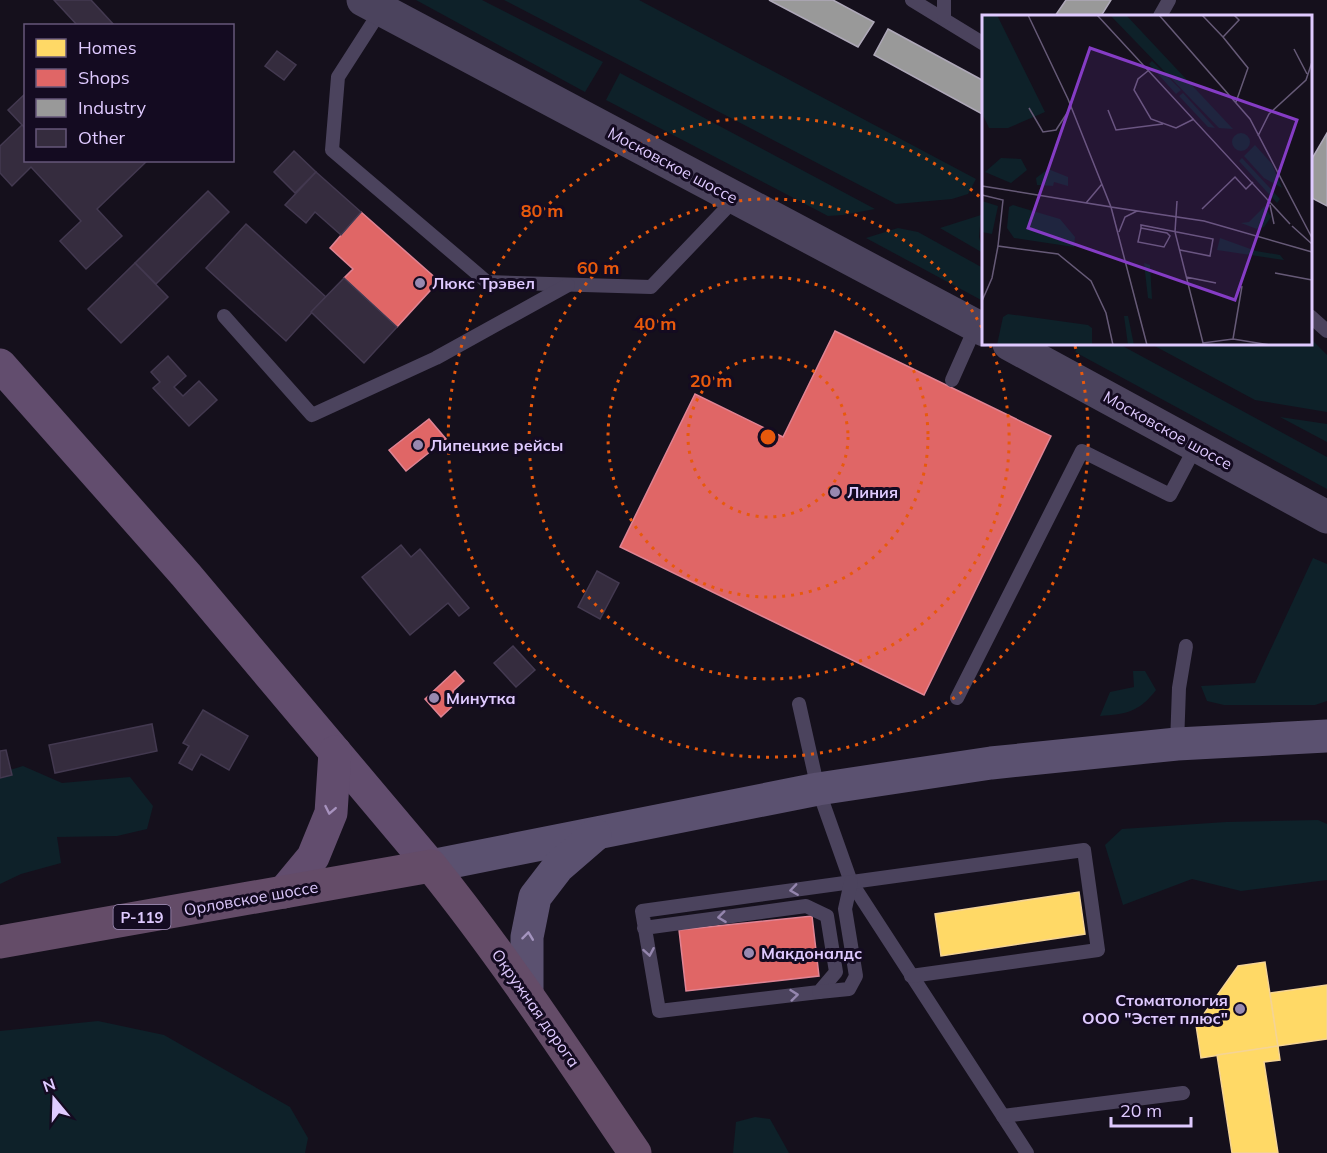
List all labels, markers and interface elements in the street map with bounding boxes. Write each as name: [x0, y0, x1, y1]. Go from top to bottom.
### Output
inset map: [982, 15, 1312, 345]
legend: [24, 24, 234, 162]
text: Homes: [78, 36, 137, 59]
text: Shops: [78, 66, 130, 89]
text: Industry: [78, 96, 147, 119]
street label: Московское шоссе: [605, 122, 742, 208]
text: Other: [78, 126, 126, 149]
text: 80 m: [521, 199, 563, 222]
text: 60 m: [577, 256, 619, 279]
place label: Люкс Трэвел: [432, 273, 535, 293]
marker: Люкс Трэвел: [413, 276, 427, 290]
text: 40 m: [634, 312, 676, 335]
text: 20 m: [690, 369, 732, 392]
street label: Московское шоссе: [1100, 386, 1236, 474]
centre of rings: [758, 427, 778, 447]
place label: Липецкие рейсы: [430, 435, 563, 455]
marker: Липецкие рейсы: [411, 438, 425, 452]
place label: Линия: [847, 482, 898, 502]
marker: Линия: [828, 485, 842, 499]
place label: Минутка: [446, 688, 516, 708]
marker: Минутка: [427, 691, 441, 705]
one-way arrow: [324, 805, 337, 815]
street label: Орловское шоссе: [182, 876, 320, 920]
one-way arrow: [789, 884, 798, 896]
road number: Р-119: [114, 905, 170, 929]
one-way arrow: [718, 910, 727, 923]
one-way arrow: [521, 931, 534, 940]
place label: Макдоналдс: [761, 943, 862, 963]
street label: Окружная дорога: [488, 945, 584, 1071]
marker: Макдоналдс: [742, 946, 756, 960]
one-way arrow: [642, 947, 655, 957]
one-way arrow: [789, 990, 799, 1002]
place label: Стоматология ООО "Эстет плюс": [1082, 990, 1228, 1028]
marker: Стоматология ООО "Эстет плюс": [1233, 1002, 1247, 1016]
north arrow: [24, 1069, 84, 1129]
text: N: [40, 1073, 58, 1096]
scale bar: [1111, 1090, 1190, 1128]
text: 20 m: [1120, 1099, 1162, 1122]

